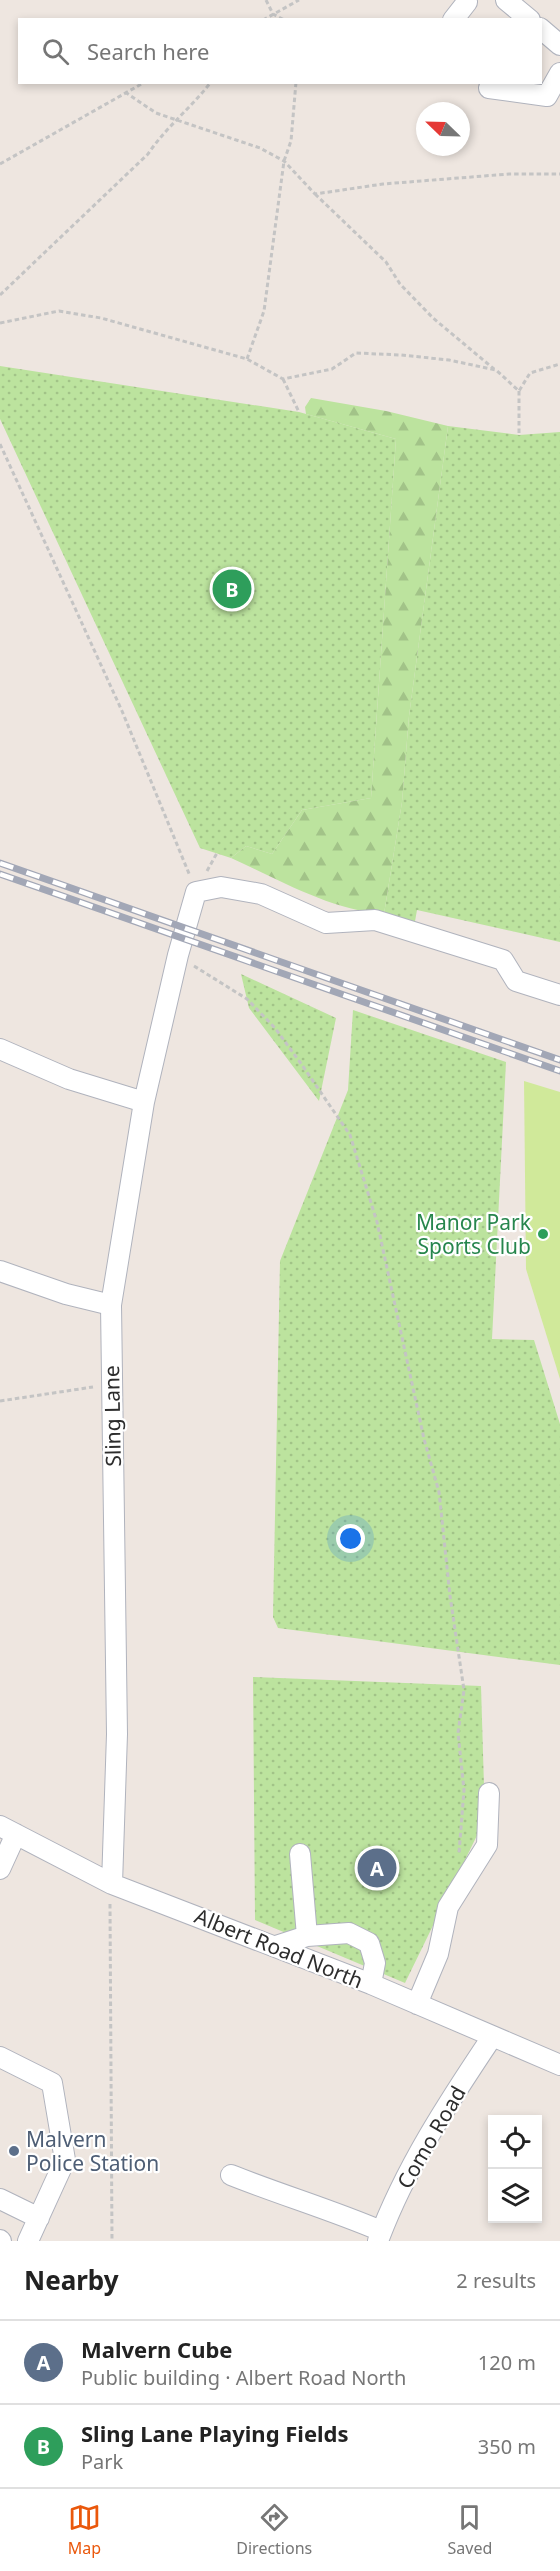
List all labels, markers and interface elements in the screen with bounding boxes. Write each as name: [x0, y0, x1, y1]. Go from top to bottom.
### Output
search box: [18, 18, 542, 84]
icon: search: [39, 35, 72, 68]
text: Search here: [87, 36, 209, 66]
north arrow: [416, 102, 470, 156]
pin: B: [212, 566, 252, 612]
place label: Manor Park Sports Club: [416, 1208, 532, 1260]
marker: Manor Park Sports Club: [536, 1227, 550, 1241]
street label: Sling Lane: [97, 1365, 127, 1467]
your location: [336, 1524, 365, 1553]
pin: A: [358, 1846, 397, 1890]
street label: Albert Road North: [191, 1901, 367, 1995]
street label: Como Road: [390, 2081, 472, 2193]
map controls: [488, 2115, 542, 2223]
button: locate: [488, 2115, 542, 2169]
place label: Malvern Police Station: [26, 2125, 159, 2177]
marker: Malvern Police Station: [7, 2144, 21, 2158]
button: layers: [488, 2169, 542, 2223]
text: Nearby: [24, 2262, 119, 2298]
text: 2 results: [456, 2267, 536, 2294]
text: Malvern Cube: [81, 2334, 233, 2364]
text: A: [37, 2349, 50, 2376]
text: 120 m: [478, 2349, 536, 2376]
text: Public building · Albert Road North: [81, 2364, 406, 2391]
text: Sling Lane Playing Fields: [81, 2418, 349, 2448]
text: B: [37, 2433, 50, 2460]
text: 350 m: [478, 2433, 536, 2460]
text: Park: [81, 2448, 123, 2475]
tab: Map: [68, 2501, 101, 2559]
tab: Directions: [236, 2501, 312, 2559]
tab: Saved: [448, 2501, 492, 2559]

